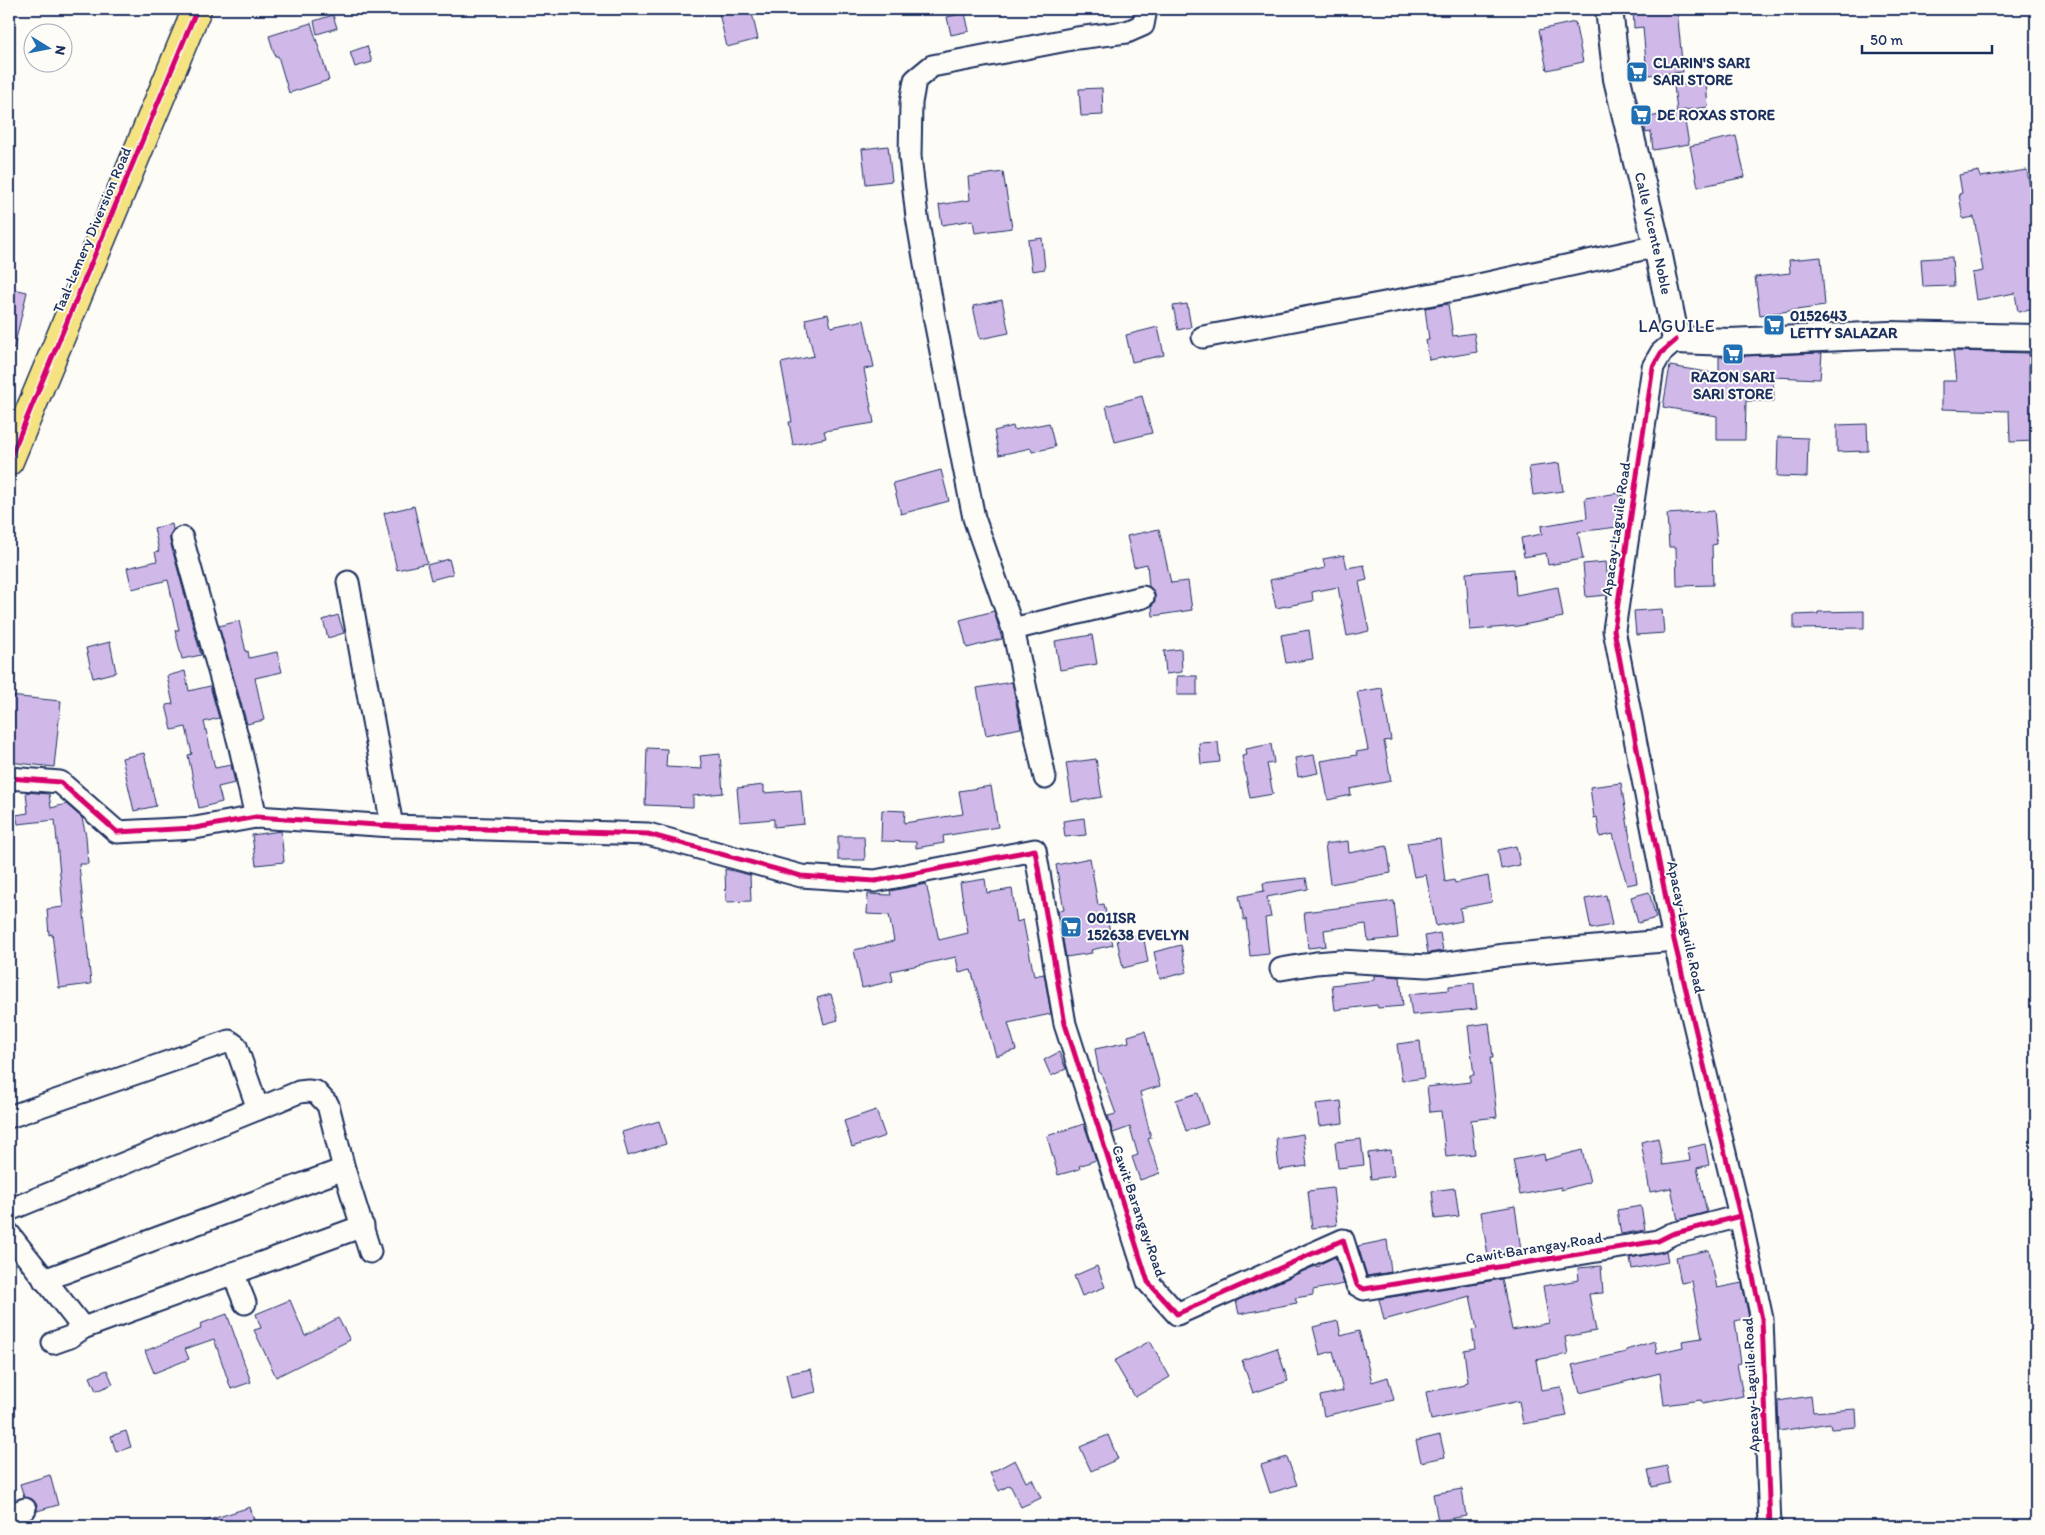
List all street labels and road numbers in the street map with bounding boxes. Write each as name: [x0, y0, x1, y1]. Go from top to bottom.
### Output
street label: Taal-Lemery Diversion Road: [49, 144, 135, 316]
street label: Calle Vicente Noble: [1631, 170, 1676, 296]
street label: Apacay-Laguile Road: [1598, 461, 1634, 597]
street label: Apacay-Laguile Road: [1663, 859, 1709, 995]
street label: Cawit Barangay Road: [1108, 1143, 1170, 1280]
street label: Cawit Barangay Road: [1464, 1228, 1604, 1268]
street label: Apacay-Laguile Road: [1738, 1317, 1764, 1453]

